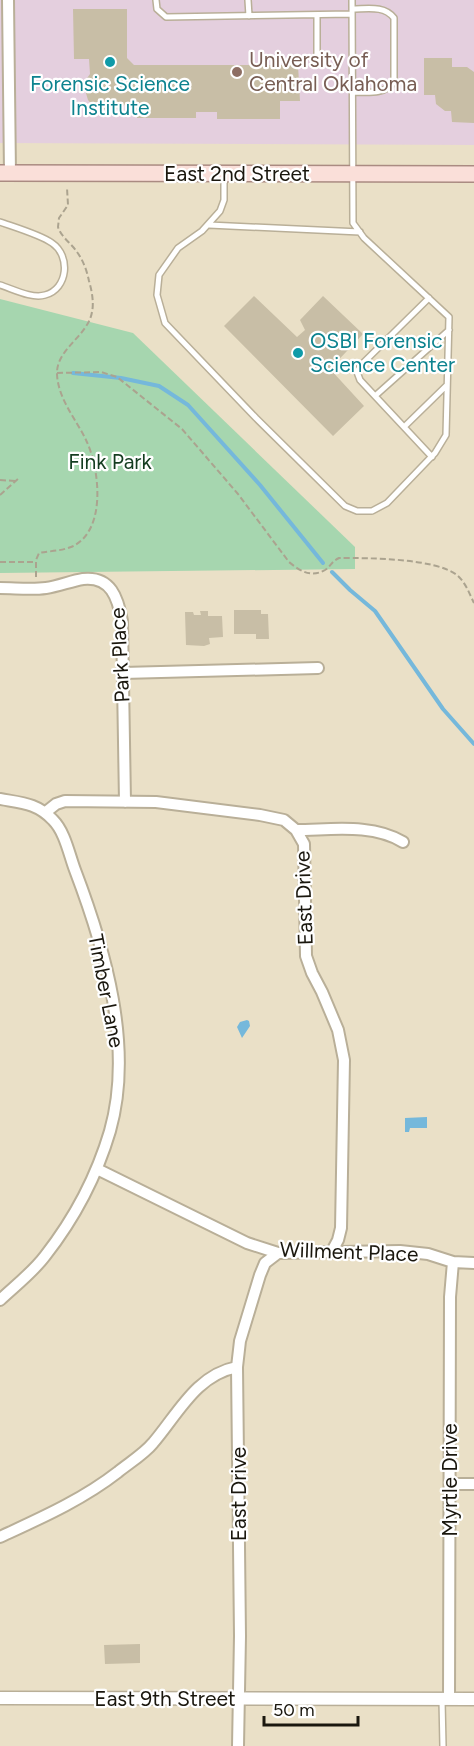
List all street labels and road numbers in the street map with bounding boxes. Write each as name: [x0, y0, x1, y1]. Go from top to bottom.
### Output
street label: East 2nd Street: [164, 161, 310, 186]
street label: Park Place: [105, 607, 134, 703]
street label: East Drive: [289, 850, 318, 946]
street label: Timber Lane: [83, 932, 130, 1050]
street label: Willment Place: [279, 1237, 419, 1266]
street label: Myrtle Drive: [437, 1423, 462, 1537]
street label: East Drive: [226, 1447, 251, 1541]
street label: East 9th Street: [94, 1686, 236, 1711]

